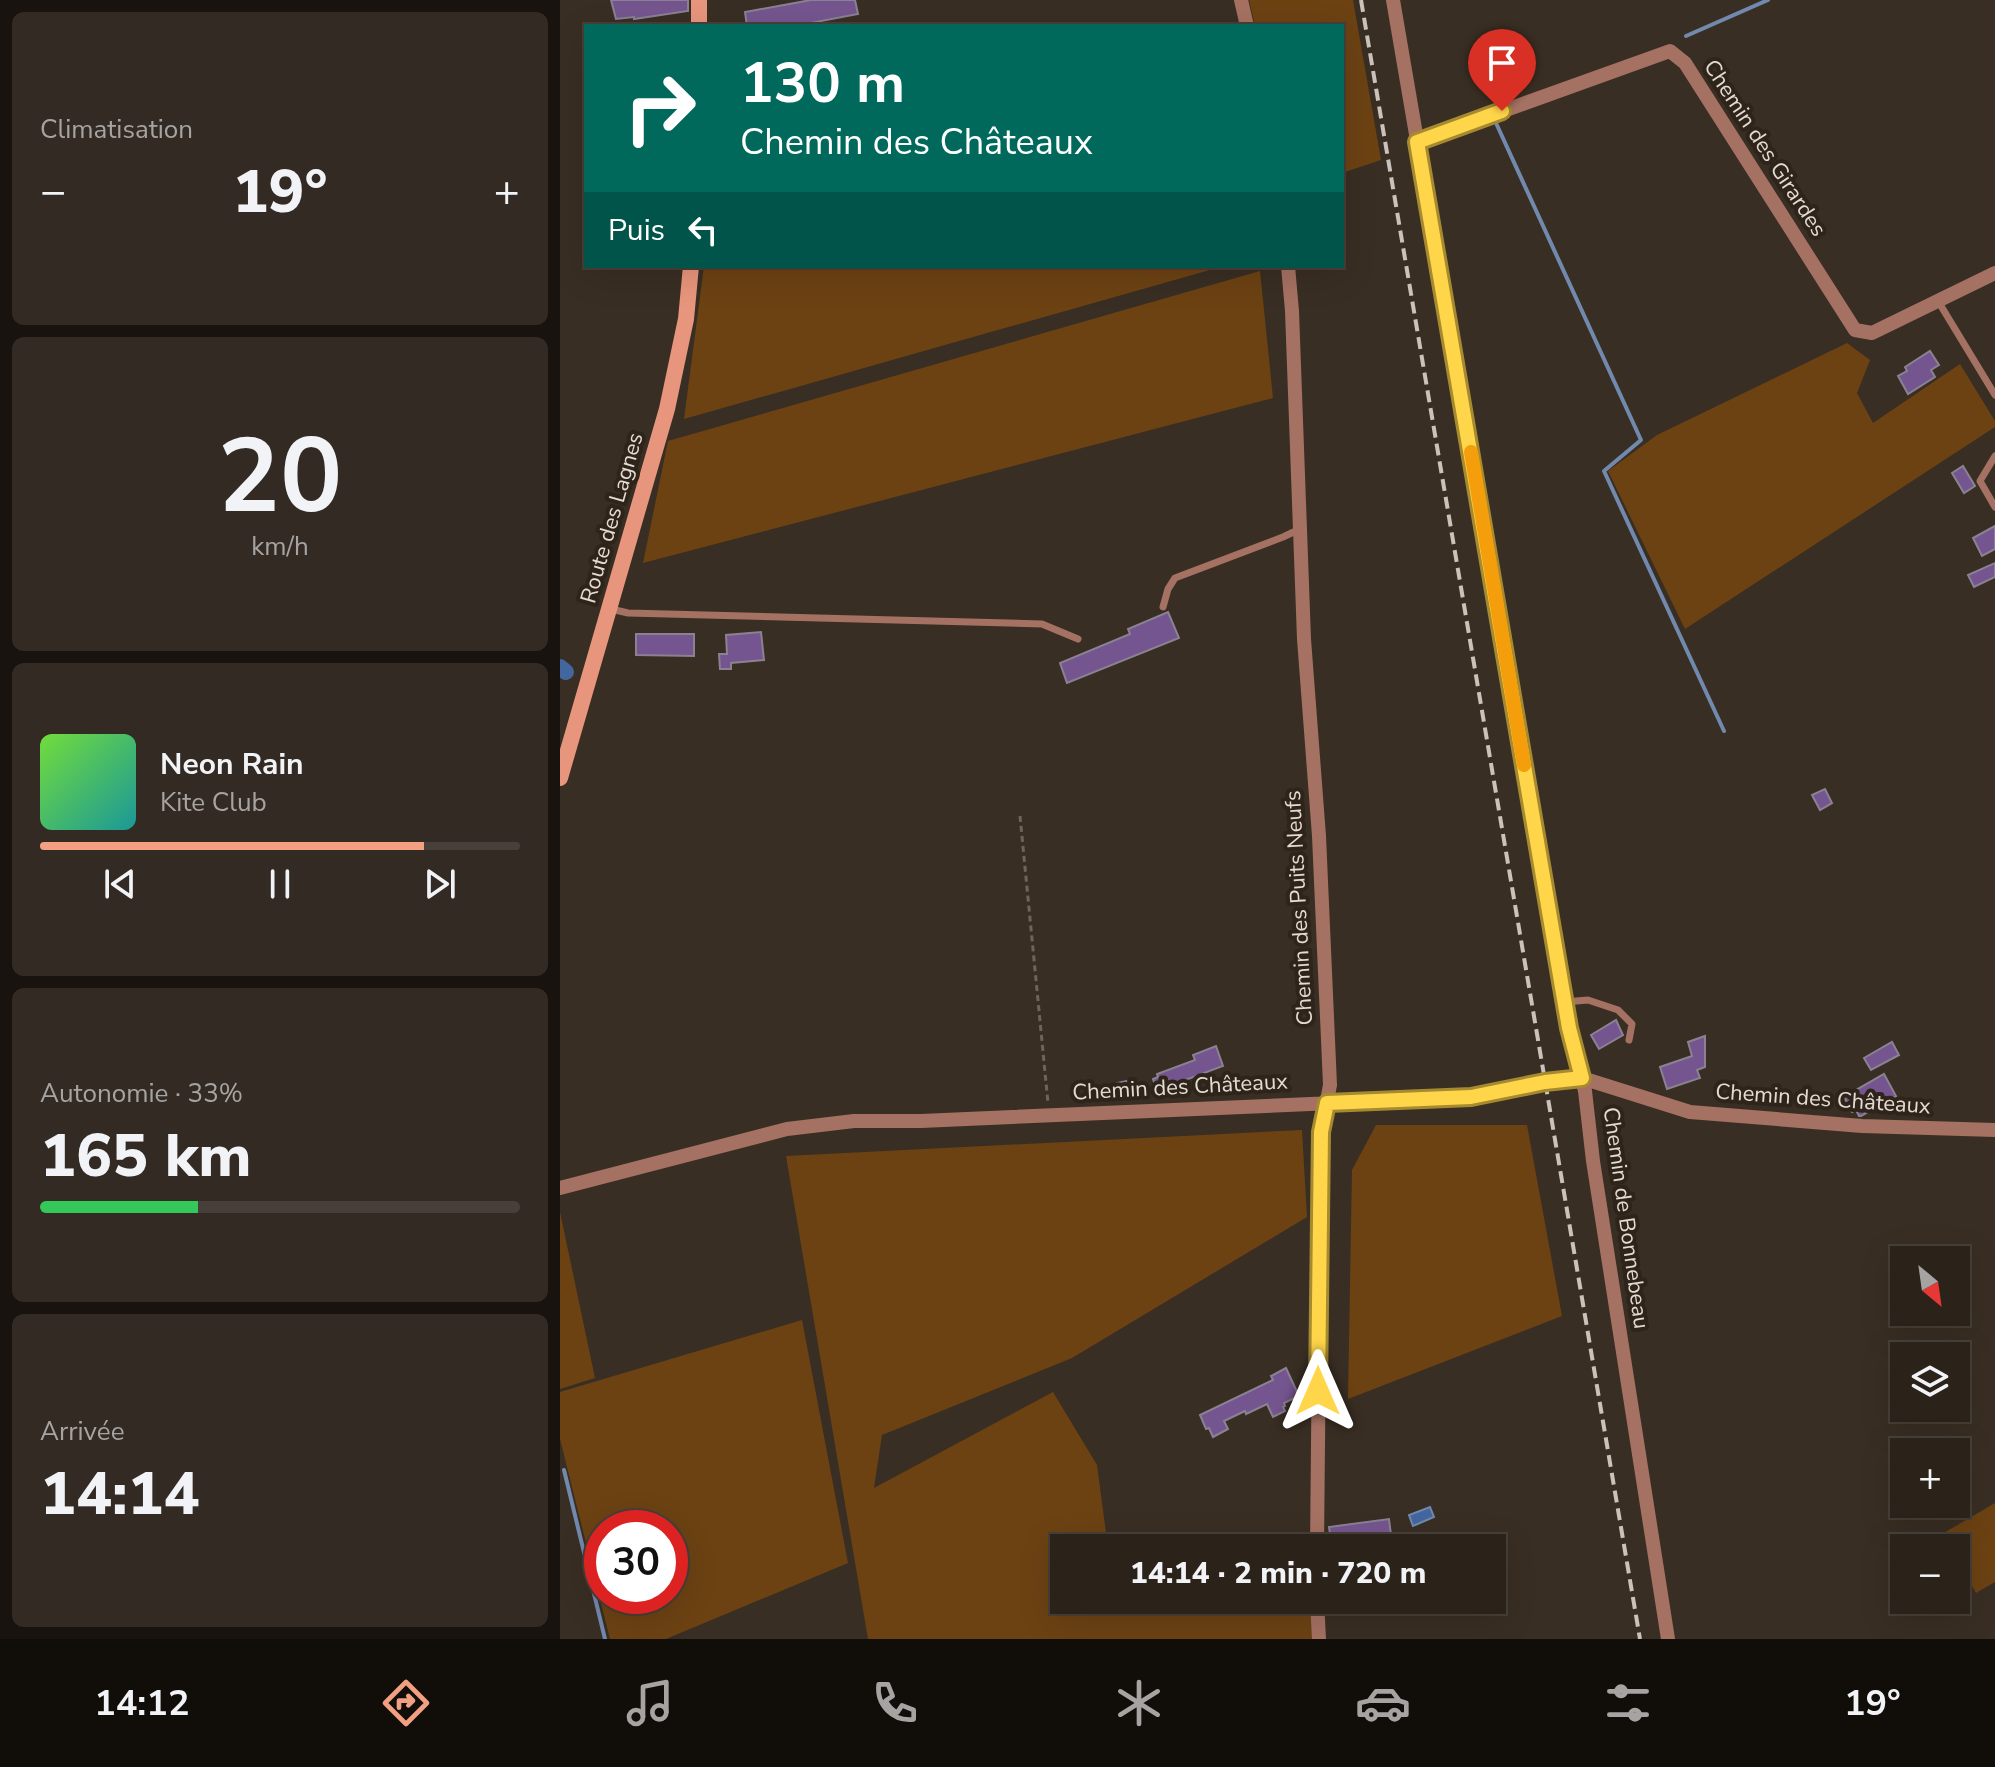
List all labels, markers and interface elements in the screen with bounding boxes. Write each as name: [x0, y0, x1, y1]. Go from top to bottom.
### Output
pin: [1468, 29, 1536, 111]
icon: arrive: [1480, 41, 1524, 85]
text: 130 m: [740, 45, 905, 122]
street label: Chemin des Girardes: [1697, 54, 1833, 242]
icon: right: [608, 56, 712, 160]
text: Climatisation: [40, 112, 193, 147]
text: Chemin des Châteaux: [740, 118, 1093, 167]
text: 19°: [232, 151, 328, 233]
text: −: [40, 162, 66, 222]
text: +: [494, 162, 520, 222]
icon: left: [681, 208, 725, 252]
text: Puis: [608, 210, 665, 251]
text: 20: [218, 406, 342, 548]
street label: Route des Lagnes: [573, 429, 651, 607]
text: km/h: [251, 529, 309, 564]
text: Neon Rain: [160, 744, 304, 785]
text: Kite Club: [160, 785, 267, 820]
street label: Chemin des Puits Neufs: [1278, 790, 1320, 1026]
icon: previous: [98, 862, 142, 906]
icon: pause: [258, 862, 302, 906]
icon: next: [418, 862, 462, 906]
street label: Chemin des Châteaux: [1072, 1066, 1289, 1108]
text: Autonomie · 33%: [40, 1076, 243, 1111]
street label: Chemin des Châteaux: [1714, 1077, 1932, 1122]
street label: Chemin de Bonnebeau: [1596, 1105, 1656, 1331]
text: 165 km: [40, 1115, 252, 1197]
north arrow: [1890, 1246, 1970, 1326]
map controls: [1890, 1246, 1970, 1614]
button: layers: [1890, 1342, 1970, 1422]
position arrow: [1276, 1349, 1360, 1433]
text: Arrivée: [40, 1414, 124, 1449]
button: +: [1890, 1438, 1970, 1518]
text: 14:14: [40, 1453, 200, 1535]
speed limit sign: 30: [584, 1510, 688, 1614]
button: −: [1890, 1534, 1970, 1614]
text: 14:14 · 2 min · 720 m: [1130, 1553, 1426, 1594]
icon: directions: [378, 1675, 434, 1731]
icon: music: [622, 1675, 678, 1731]
icon: phone: [867, 1675, 923, 1731]
icon: climate: [1111, 1675, 1167, 1731]
icon: car: [1355, 1675, 1411, 1731]
icon: filters: [1600, 1675, 1656, 1731]
text: 14:12: [94, 1679, 190, 1728]
text: 19°: [1844, 1679, 1901, 1728]

